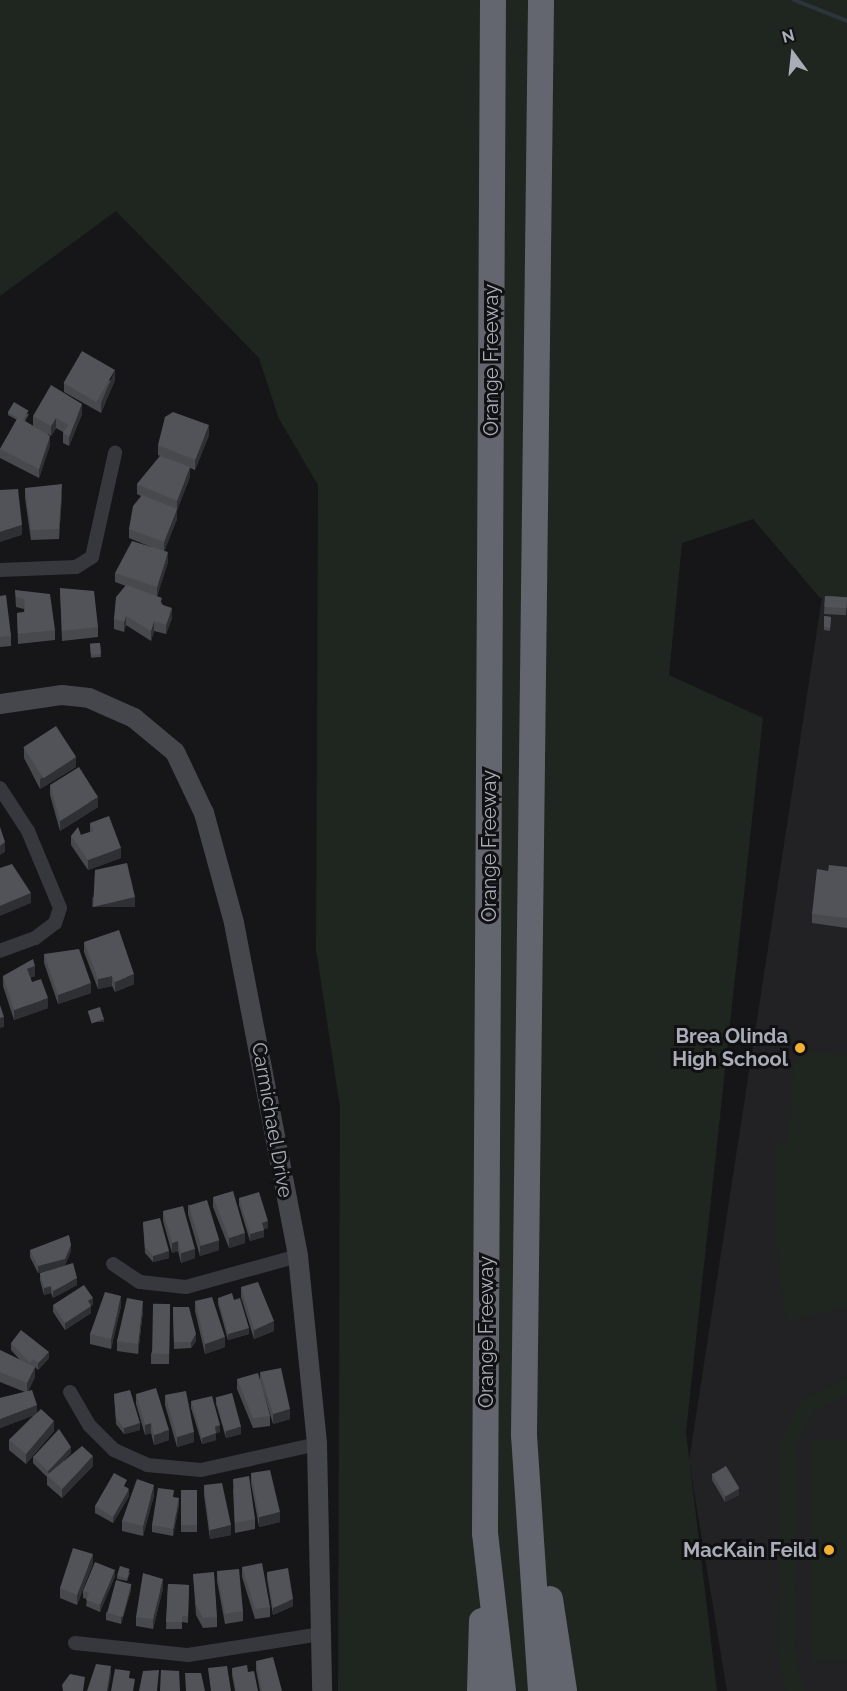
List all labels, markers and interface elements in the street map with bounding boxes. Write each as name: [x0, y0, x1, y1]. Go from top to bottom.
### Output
north arrow: [763, 24, 823, 84]
text: N: [780, 25, 797, 47]
street label: Orange Freeway: [479, 284, 503, 436]
street label: Orange Freeway: [477, 770, 501, 922]
place label: Brea Olinda High School: [672, 1024, 788, 1071]
street label: Carmichael Drive: [246, 1040, 298, 1200]
marker: Brea Olinda High School: [793, 1041, 807, 1055]
street label: Orange Freeway: [474, 1256, 498, 1408]
place label: MacKain Feild: [683, 1538, 817, 1562]
marker: MacKain Feild: [822, 1543, 836, 1557]

